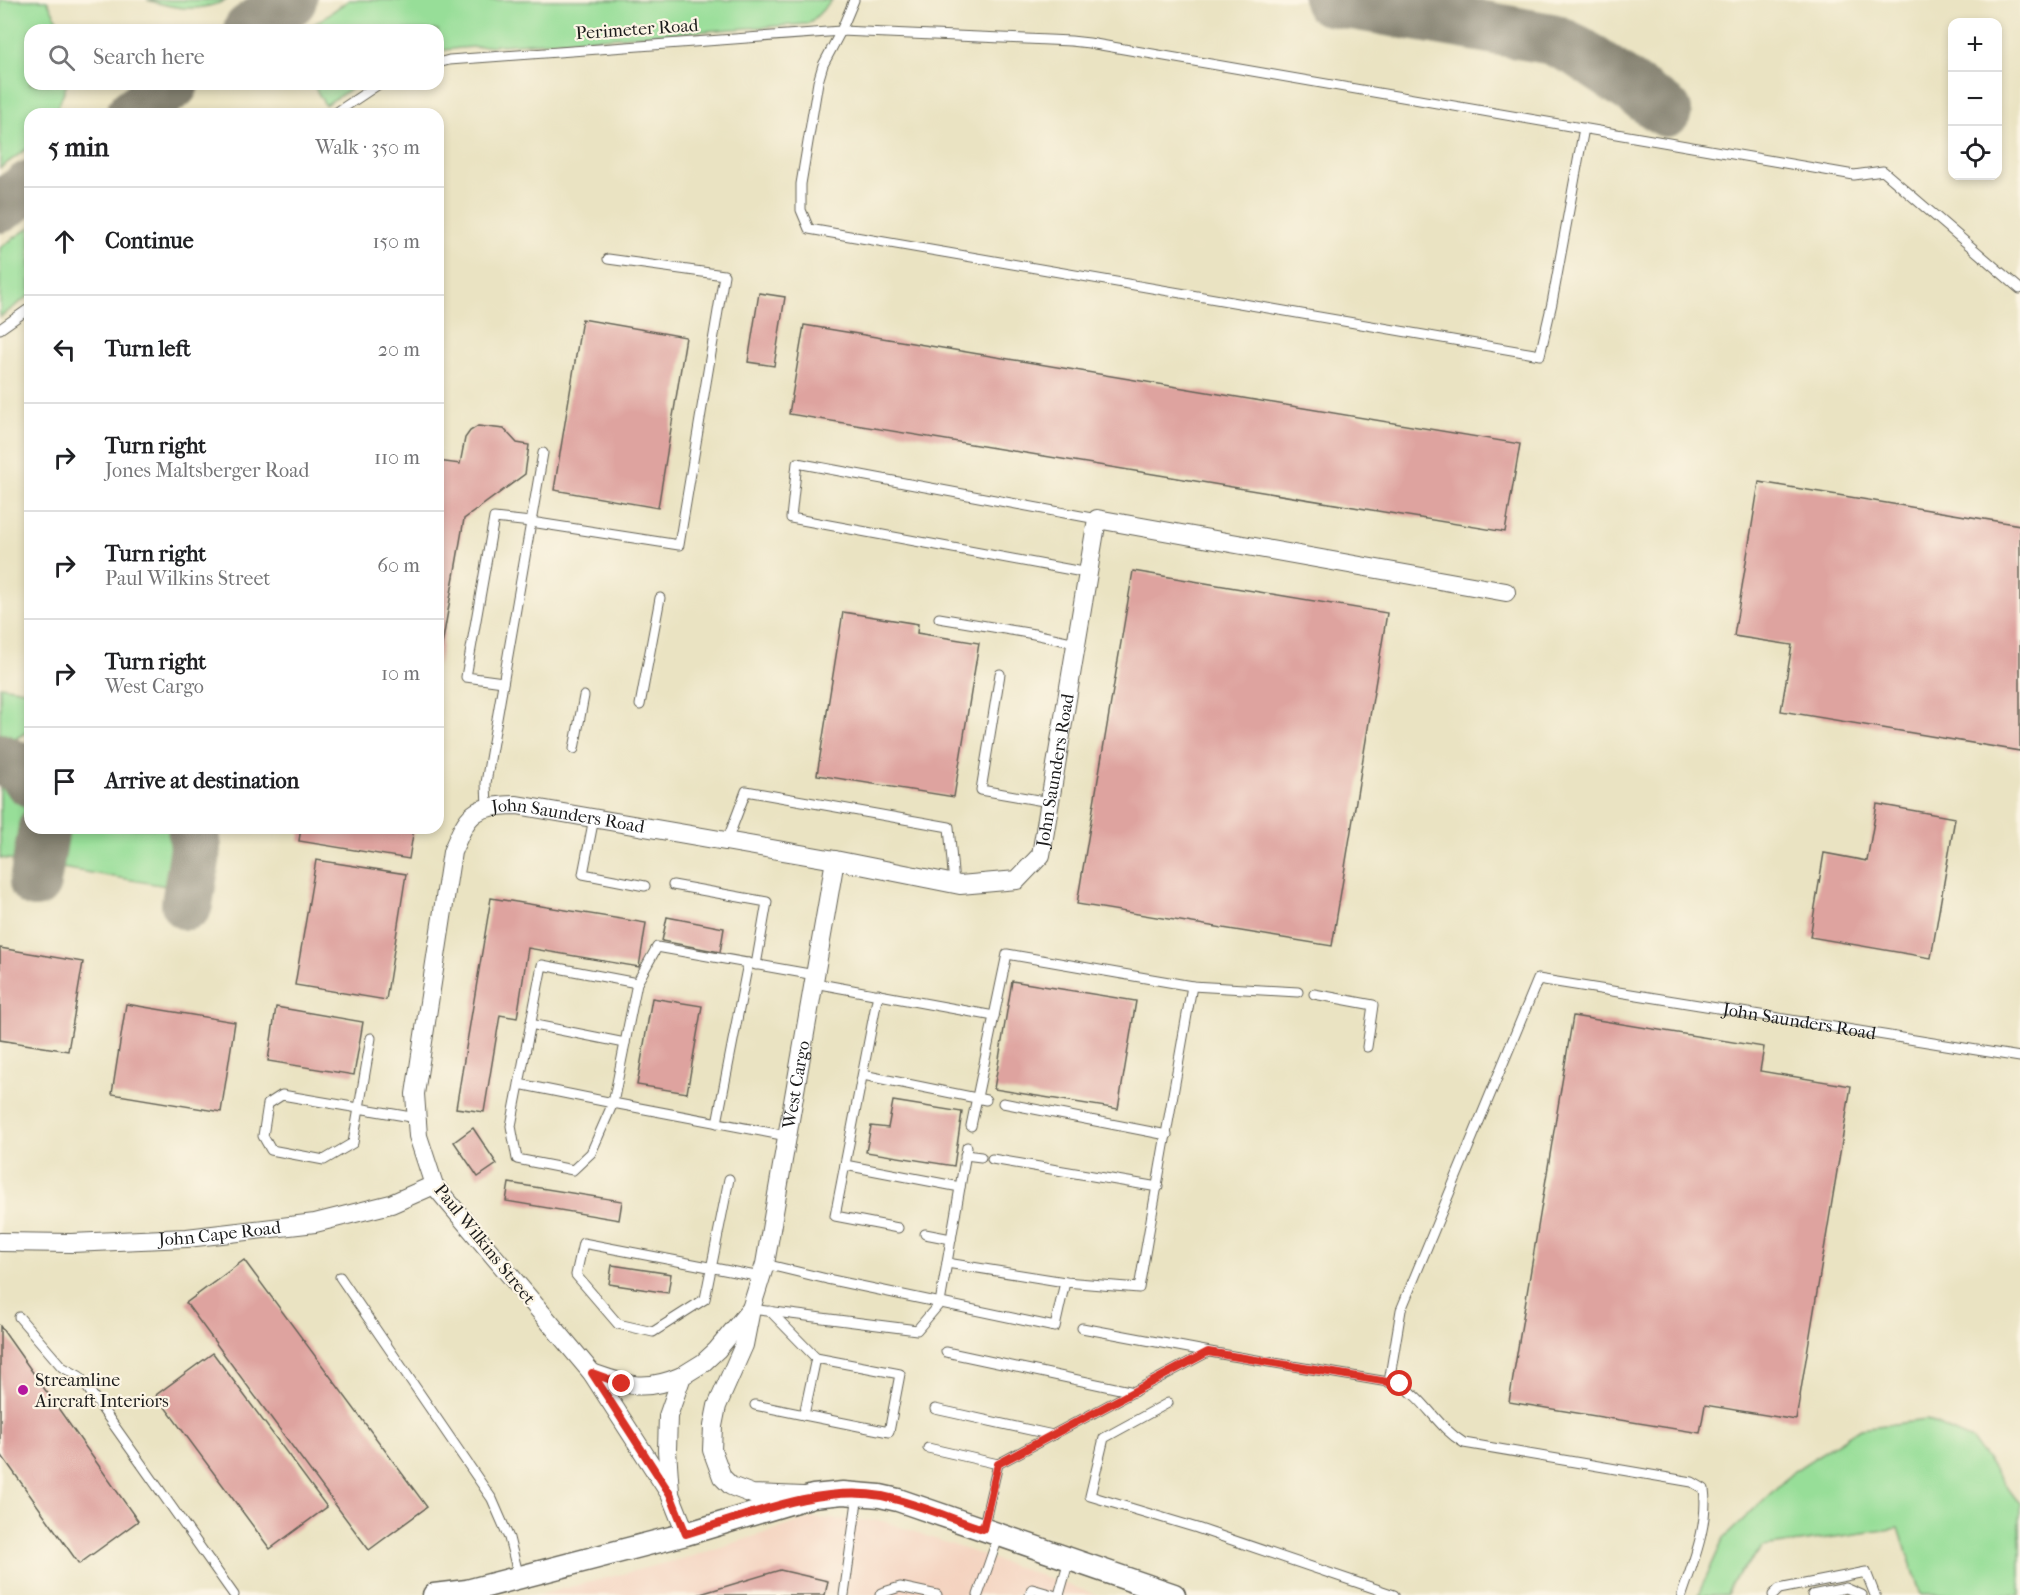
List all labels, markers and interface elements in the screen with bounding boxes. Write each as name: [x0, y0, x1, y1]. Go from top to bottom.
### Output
street label: Perimeter Road: [575, 15, 699, 44]
map controls: [1948, 18, 2002, 180]
button: +: [1948, 18, 2002, 72]
search box: [24, 24, 444, 90]
icon: search: [45, 41, 78, 74]
text: Search here: [93, 44, 205, 70]
button: −: [1948, 72, 2002, 126]
button: locate: [1948, 126, 2002, 180]
text: 5 min: [48, 132, 109, 163]
text: Walk · 350 m: [315, 136, 420, 159]
icon: ahead: [48, 225, 81, 258]
text: Continue: [105, 228, 194, 254]
text: 150 m: [372, 230, 420, 253]
icon: left: [48, 333, 81, 366]
text: Turn left: [105, 336, 191, 362]
text: 20 m: [378, 338, 420, 361]
text: Turn right: [105, 433, 206, 459]
icon: right: [48, 441, 81, 474]
text: 110 m: [374, 446, 420, 469]
text: Jones Maltsberger Road: [105, 459, 309, 482]
text: Turn right: [105, 541, 206, 567]
icon: right: [48, 549, 81, 582]
text: 60 m: [377, 554, 420, 577]
text: Paul Wilkins Street: [105, 567, 270, 590]
text: Turn right: [105, 649, 206, 675]
icon: right: [48, 657, 81, 690]
text: 10 m: [381, 662, 420, 685]
text: West Cargo: [105, 675, 204, 698]
street label: John Saunders Road: [1032, 692, 1079, 851]
icon: arrive: [48, 765, 81, 798]
text: Arrive at destination: [105, 768, 299, 794]
street label: John Saunders Road: [488, 795, 646, 838]
street label: John Saunders Road: [1719, 999, 1878, 1045]
street label: West Cargo: [778, 1039, 815, 1131]
street label: Paul Wilkins Street: [430, 1180, 540, 1309]
street label: John Cape Road: [156, 1217, 282, 1250]
place label: Streamline Aircraft Interiors: [34, 1370, 169, 1412]
route end: [608, 1370, 634, 1396]
route start: [1386, 1370, 1412, 1396]
marker: Streamline Aircraft Interiors: [16, 1383, 30, 1397]

